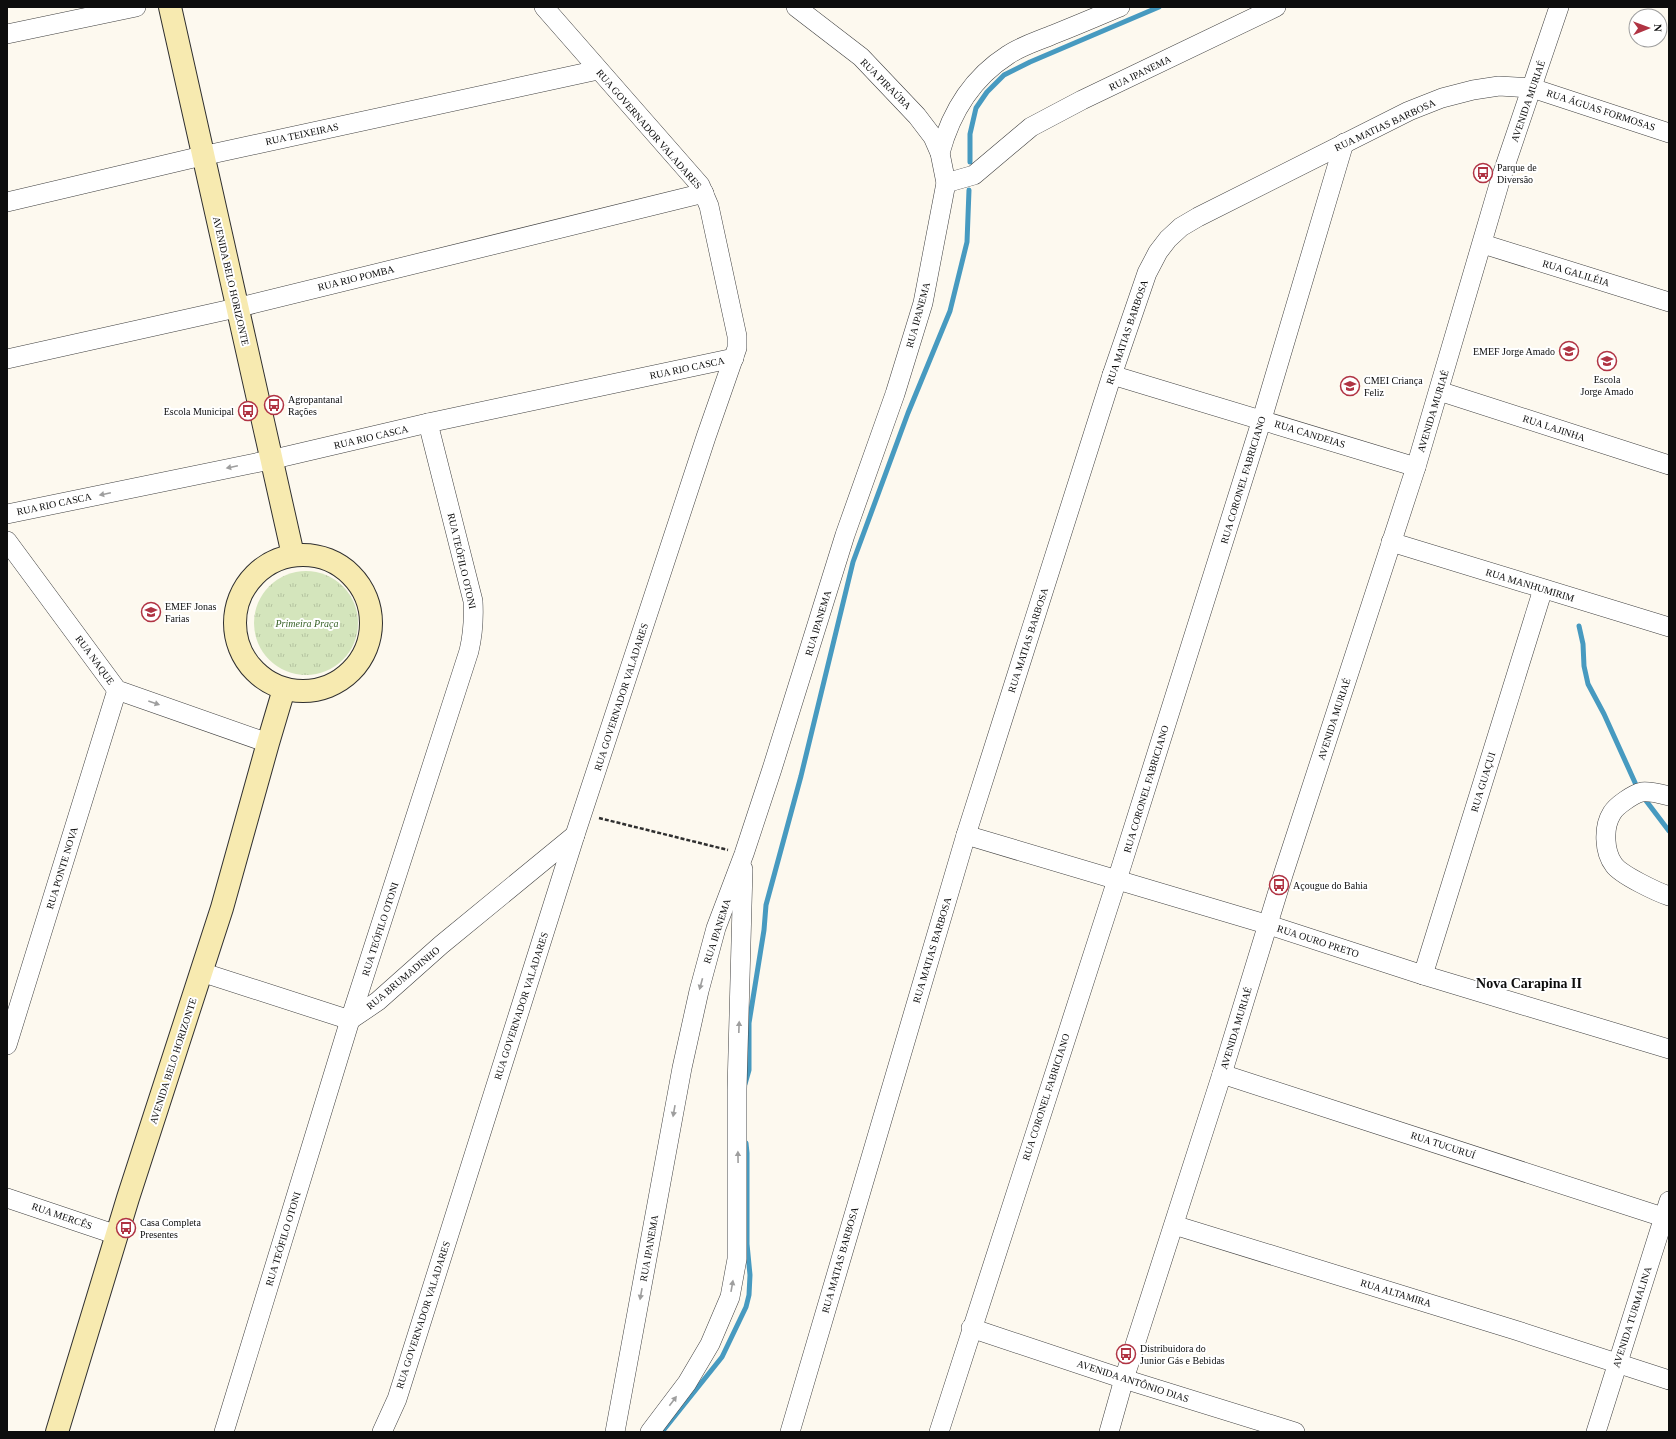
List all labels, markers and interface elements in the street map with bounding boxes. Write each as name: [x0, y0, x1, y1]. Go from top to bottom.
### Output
north arrow: [1628, 8, 1668, 48]
text: N: [1652, 24, 1664, 32]
street label: RUA IPANEMA: [1107, 53, 1174, 93]
street label: RUA PIRAÚBA: [858, 56, 914, 112]
street label: AVENIDA MURIAÉ: [1509, 59, 1547, 143]
street label: RUA GOVERNADOR VALADARES: [594, 67, 704, 191]
street label: RUA ÁGUAS FORMOSAS: [1545, 87, 1657, 133]
street label: RUA MATIAS BARBOSA: [1333, 96, 1438, 153]
street label: RUA TEIXEIRAS: [264, 121, 340, 147]
bus stop icon: Parque de Diversão: [1472, 162, 1494, 184]
place label: Parque de Diversão: [1497, 162, 1537, 185]
street label: AVENIDA BELO HORIZONTE: [211, 215, 251, 347]
street label: RUA GALILÉIA: [1541, 258, 1612, 289]
street label: RUA RIO POMBA: [317, 263, 396, 293]
street label: RUA MATIAS BARBOSA: [1104, 277, 1150, 386]
street label: RUA IPANEMA: [904, 280, 932, 349]
school or university icon: EMEF Jorge Amado: [1558, 340, 1580, 362]
place label: EMEF Jorge Amado: [1473, 346, 1555, 357]
school or university icon: Escola Jorge Amado: [1596, 350, 1618, 372]
street label: RUA RIO CASCA: [649, 355, 726, 381]
street label: AVENIDA MURIAÉ: [1415, 368, 1451, 454]
place label: Escola Jorge Amado: [1581, 374, 1633, 397]
school or university icon: CMEI Criança Feliz: [1339, 375, 1361, 397]
place label: CMEI Criança Feliz: [1364, 375, 1423, 398]
bus stop icon: Agropantanal Rações: [263, 394, 285, 416]
place label: Agropantanal Rações: [288, 394, 343, 417]
bus stop icon: Escola Municipal: [237, 400, 259, 422]
place label: Escola Municipal: [164, 406, 234, 417]
street label: RUA LAJINHA: [1521, 413, 1587, 444]
street label: RUA CORONEL FABRICIANO: [1218, 415, 1268, 545]
street label: RUA CANDEIAS: [1273, 418, 1347, 450]
street label: RUA RIO CASCA: [333, 423, 410, 451]
one-way arrow: [226, 465, 238, 471]
street label: RUA RIO CASCA: [16, 491, 93, 517]
one-way arrow: [99, 491, 111, 497]
street label: RUA TEÓFILO OTONI: [446, 512, 478, 610]
street label: RUA MANHUMIRIM: [1484, 566, 1576, 604]
street label: RUA MATIAS BARBOSA: [1006, 585, 1050, 694]
street label: RUA IPANEMA: [803, 588, 833, 657]
school or university icon: EMEF Jonas Farias: [140, 601, 162, 623]
place label: EMEF Jonas Farias: [165, 601, 217, 624]
park label: Primeira Praça: [274, 618, 339, 629]
street label: RUA GOVERNADOR VALADARES: [592, 622, 650, 772]
street label: RUA NAQUE: [73, 633, 117, 687]
street label: AVENIDA MURIAÉ: [1316, 677, 1352, 761]
one-way arrow: [149, 701, 161, 707]
street label: RUA CORONEL FABRICIANO: [1121, 724, 1171, 854]
street label: RUA GUAÇUI: [1469, 751, 1497, 813]
street label: RUA PONTE NOVA: [44, 825, 80, 910]
bus stop icon: Açougue do Bahia: [1268, 874, 1290, 896]
place label: Açougue do Bahia: [1293, 880, 1368, 891]
street label: RUA TEÓFILO OTONI: [360, 881, 400, 977]
street label: RUA MATIAS BARBOSA: [911, 895, 954, 1004]
street label: RUA IPANEMA: [701, 896, 733, 965]
street label: RUA OURO PRETO: [1276, 923, 1360, 959]
street label: RUA GOVERNADOR VALADARES: [492, 931, 550, 1081]
street label: RUA BRUMADINHO: [364, 944, 442, 1012]
district label: Nova Carapina II: [1476, 976, 1582, 991]
one-way arrow: [698, 978, 704, 990]
street label: AVENIDA MURIAÉ: [1218, 985, 1254, 1071]
street label: AVENIDA BELO HORIZONTE: [147, 997, 199, 1125]
one-way arrow: [736, 1020, 742, 1033]
street label: RUA CORONEL FABRICIANO: [1020, 1032, 1072, 1162]
one-way arrow: [671, 1105, 677, 1117]
street label: RUA TUCURUÍ: [1409, 1129, 1477, 1161]
one-way arrow: [735, 1150, 741, 1163]
street label: RUA TEÓFILO OTONI: [263, 1191, 303, 1287]
street label: RUA MERCÊS: [30, 1201, 94, 1231]
street label: RUA MATIAS BARBOSA: [820, 1205, 861, 1314]
street label: RUA IPANEMA: [638, 1213, 660, 1282]
bus stop icon: Casa Completa Presentes: [115, 1217, 137, 1239]
place label: Casa Completa Presentes: [140, 1217, 201, 1240]
street label: RUA GOVERNADOR VALADARES: [394, 1240, 452, 1390]
street label: AVENIDA TURMALINA: [1610, 1264, 1654, 1369]
street label: RUA ALTAMIRA: [1359, 1277, 1434, 1309]
one-way arrow: [729, 1280, 735, 1292]
one-way arrow: [638, 1288, 644, 1300]
bus stop icon: Distribuidora do Junior Gás e Bebidas: [1115, 1343, 1137, 1365]
place label: Distribuidora do Junior Gás e Bebidas: [1140, 1343, 1225, 1366]
street label: AVENIDA ANTÔNIO DIAS: [1076, 1358, 1190, 1404]
one-way arrow: [669, 1396, 677, 1406]

